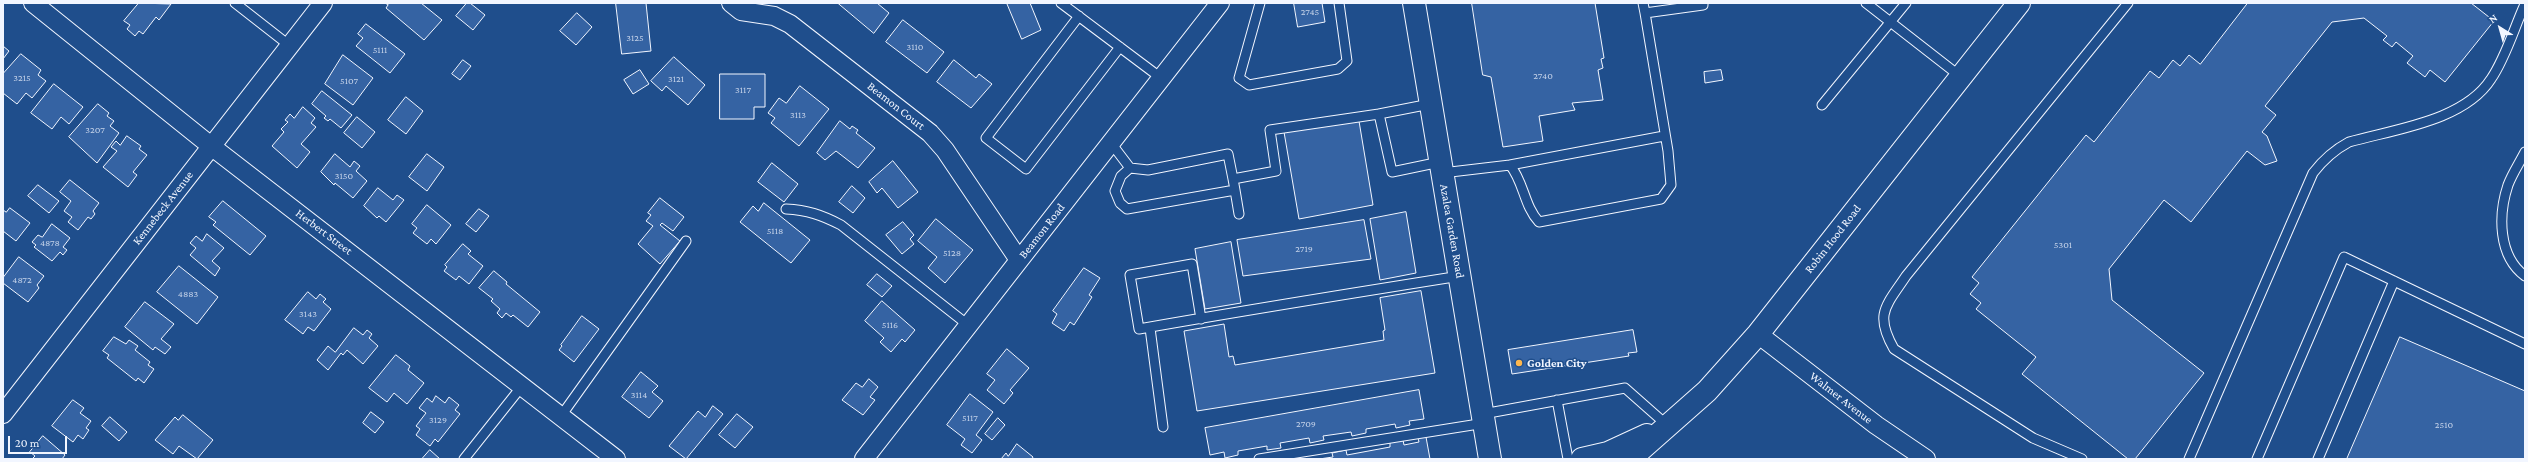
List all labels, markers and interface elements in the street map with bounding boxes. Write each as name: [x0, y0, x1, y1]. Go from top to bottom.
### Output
house number: 2745: [1301, 6, 1319, 18]
north arrow: [2480, 8, 2520, 48]
text: N: [2486, 11, 2499, 25]
house number: 3125: [626, 32, 644, 44]
house number: 3110: [906, 41, 924, 53]
house number: 5111: [373, 44, 387, 56]
house number: 2740: [1533, 70, 1553, 82]
house number: 3215: [13, 72, 31, 84]
house number: 3121: [668, 73, 684, 85]
house number: 5107: [340, 75, 358, 87]
street label: Beamon Court: [864, 79, 928, 133]
house number: 3117: [735, 84, 751, 96]
house number: 3113: [790, 109, 806, 121]
house number: 3207: [85, 124, 105, 136]
street label: Kennebeck Avenue: [130, 168, 196, 248]
house number: 3150: [335, 170, 353, 182]
street label: Azalea Garden Road: [1437, 183, 1467, 279]
street label: Beamon Road: [1016, 201, 1068, 261]
street label: Robin Hood Road: [1802, 202, 1864, 276]
street label: Herbert Street: [293, 206, 355, 258]
house number: 5118: [767, 225, 783, 237]
house number: 4878: [40, 237, 60, 249]
house number: 5301: [2054, 239, 2072, 251]
house number: 2719: [1295, 243, 1313, 255]
house number: 5128: [943, 247, 961, 259]
house number: 4872: [12, 274, 32, 286]
house number: 4883: [178, 288, 198, 300]
house number: 3143: [299, 308, 317, 320]
house number: 5116: [882, 319, 898, 331]
place label: Golden City: [1527, 356, 1587, 370]
marker: Golden City: [1514, 358, 1524, 368]
street label: Walmer Avenue: [1807, 369, 1875, 427]
house number: 3114: [631, 389, 647, 401]
house number: 5117: [962, 412, 978, 424]
house number: 3129: [429, 414, 447, 426]
house number: 2709: [1296, 418, 1316, 430]
house number: 2510: [2435, 419, 2453, 431]
scale bar: [10, 428, 69, 454]
text: 20 m: [15, 436, 39, 450]

